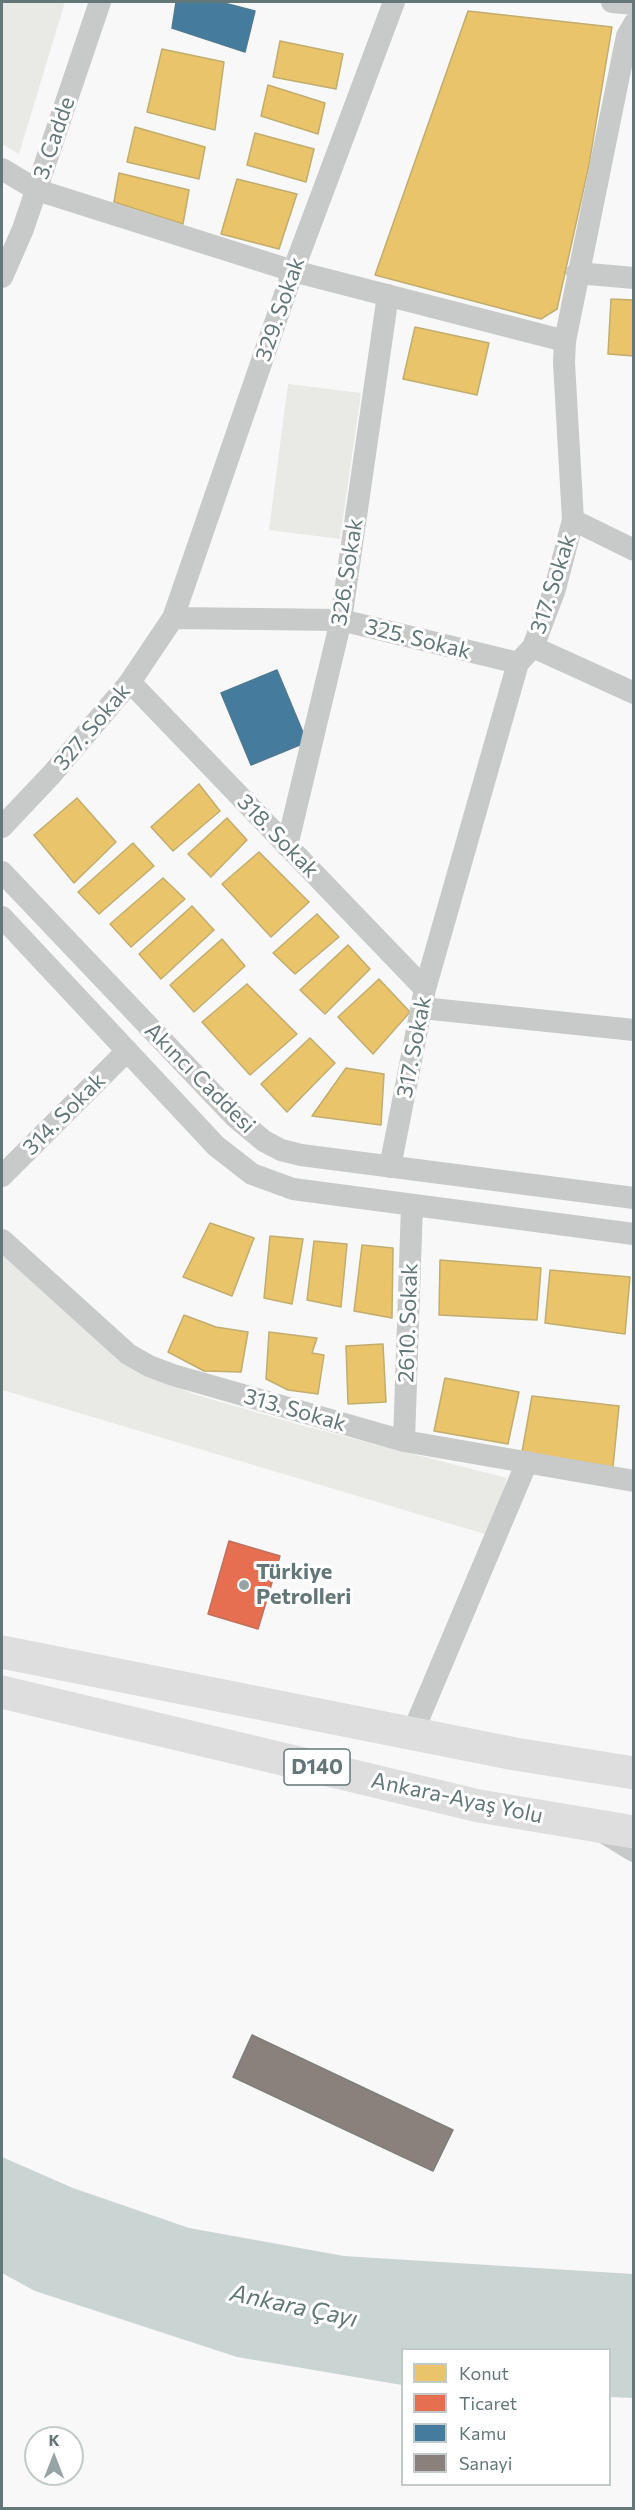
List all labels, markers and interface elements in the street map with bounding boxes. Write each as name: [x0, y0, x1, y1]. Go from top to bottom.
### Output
street label: 3. Cadde: [28, 93, 80, 183]
street label: 329. Sokak: [250, 253, 310, 365]
street label: 326. Sokak: [325, 516, 369, 628]
street label: 317. Sokak: [525, 531, 581, 637]
street label: 325. Sokak: [363, 613, 473, 665]
street label: 327. Sokak: [48, 678, 136, 776]
street label: 318. Sokak: [232, 789, 324, 883]
street label: 317. Sokak: [391, 994, 437, 1100]
street label: Akıncı Caddesi: [139, 1017, 261, 1139]
street label: 314. Sokak: [17, 1067, 111, 1161]
street label: 2610. Sokak: [393, 1263, 423, 1383]
street label: 313. Sokak: [241, 1383, 349, 1437]
place label: Türkiye Petrolleri: [256, 1559, 351, 1610]
marker: Türkiye Petrolleri: [237, 1578, 251, 1592]
road number: D140: [284, 1749, 350, 1785]
street label: Ankara-Ayaş Yolu: [369, 1767, 545, 1829]
water label: Ankara Çayı: [228, 2278, 360, 2334]
legend: [401, 2348, 611, 2486]
text: Konut: [459, 2362, 509, 2384]
text: Ticaret: [459, 2392, 517, 2414]
text: Kamu: [459, 2422, 506, 2444]
north arrow: [24, 2426, 84, 2486]
text: K: [48, 2430, 60, 2449]
text: Sanayi: [459, 2452, 512, 2474]

